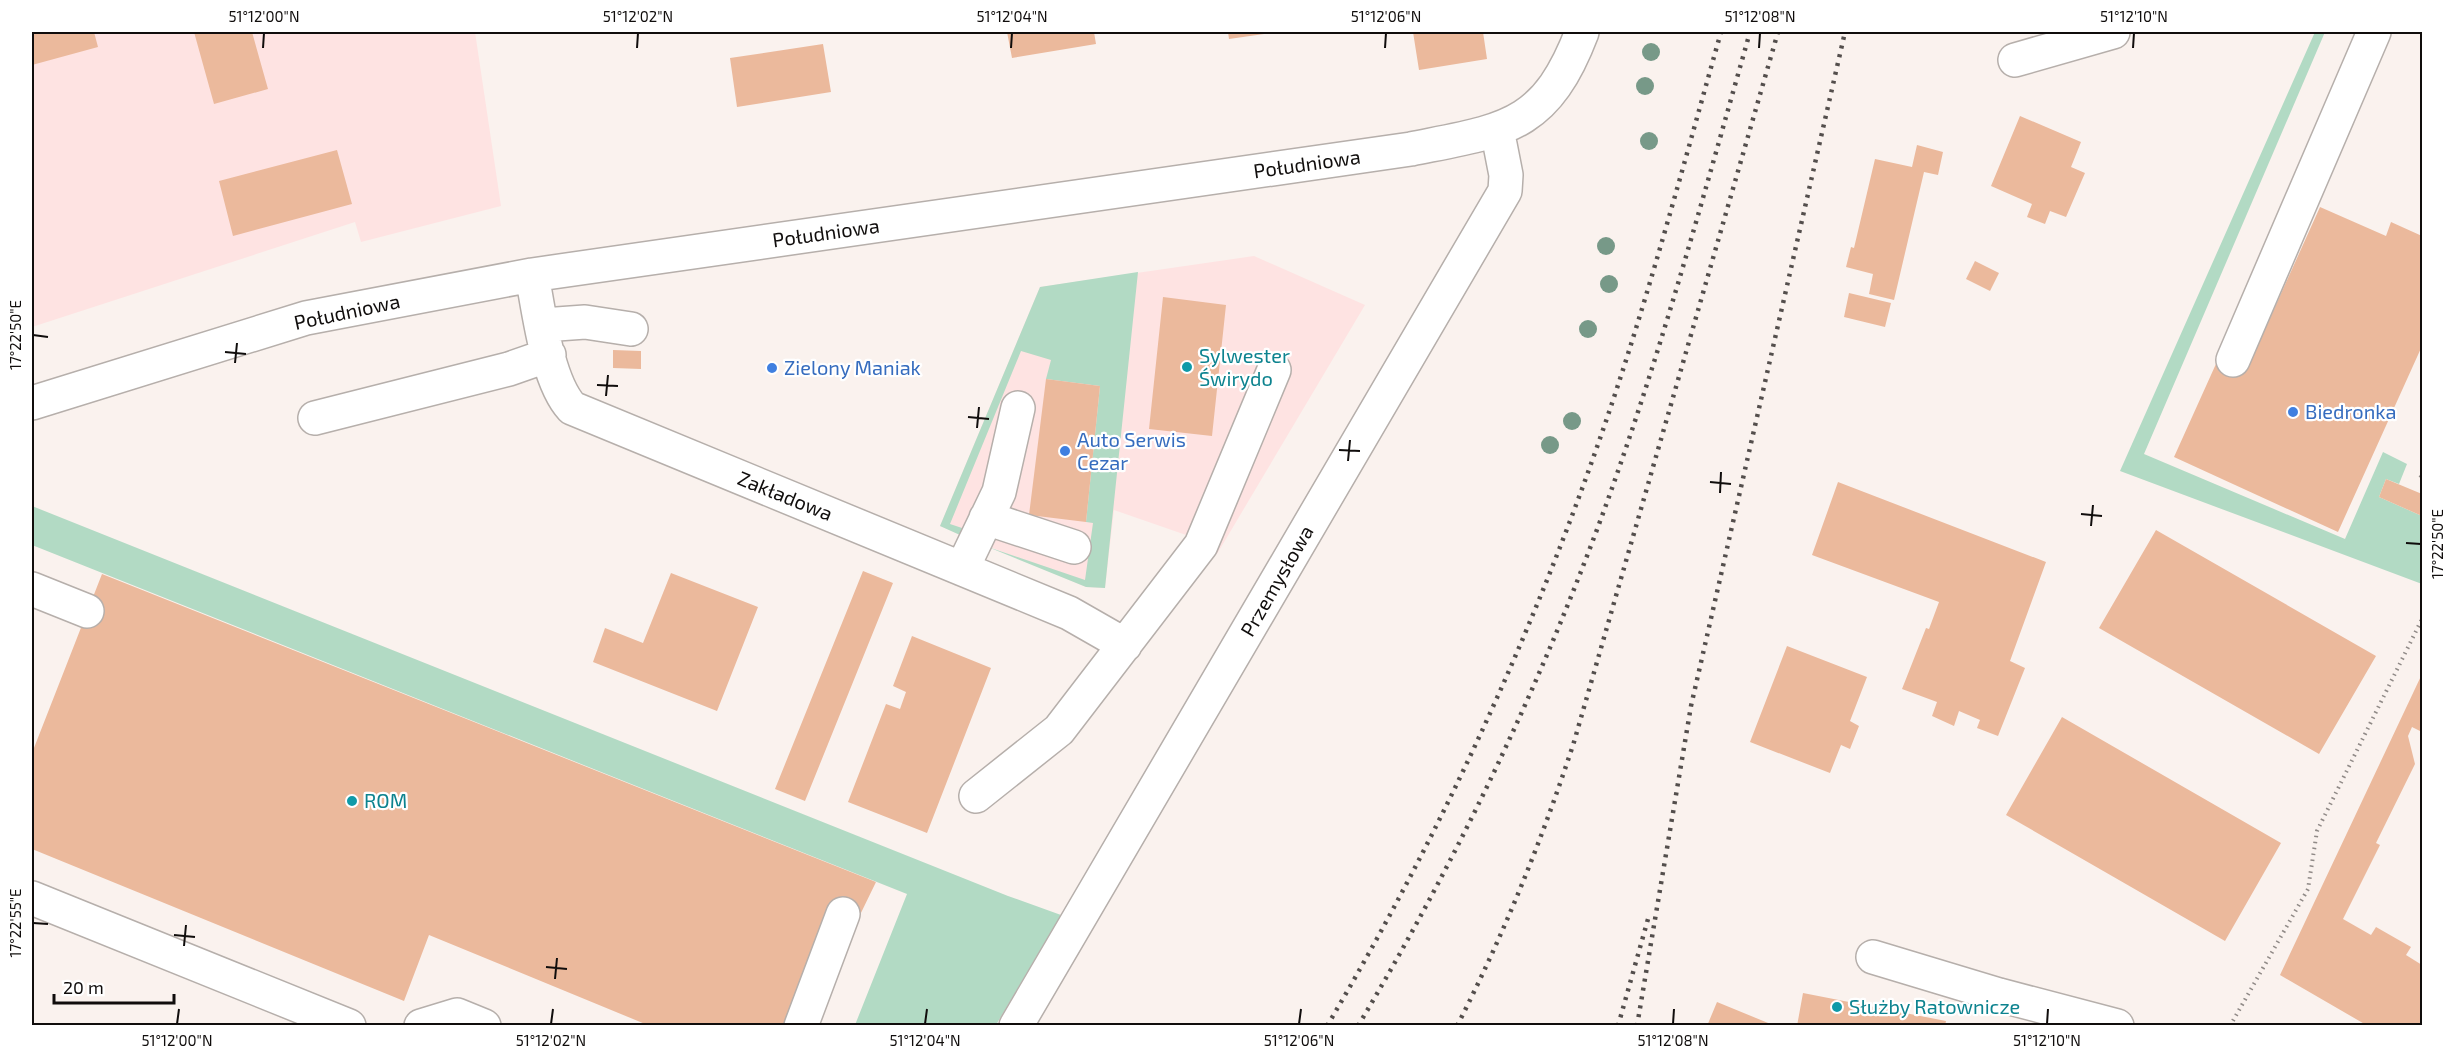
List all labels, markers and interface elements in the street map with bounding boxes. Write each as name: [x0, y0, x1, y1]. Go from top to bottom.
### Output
text: 51°12'00"N: [229, 7, 299, 25]
text: 51°12'02"N: [603, 7, 673, 25]
text: 51°12'04"N: [976, 7, 1048, 25]
text: 51°12'06"N: [1351, 7, 1421, 25]
text: 51°12'08"N: [1724, 7, 1796, 25]
text: 51°12'10"N: [2100, 7, 2168, 25]
street label: Południowa: [1252, 144, 1362, 182]
street label: Południowa: [771, 213, 881, 251]
street label: Południowa: [292, 288, 402, 334]
text: 17°22'50"E: [6, 300, 24, 370]
place label: Sylwester Świrydo: [1199, 343, 1290, 390]
place label: Zielony Maniak: [784, 355, 921, 379]
marker: Sylwester Świrydo: [1180, 360, 1194, 374]
marker: Zielony Maniak: [765, 361, 779, 375]
place label: Biedronka: [2305, 399, 2396, 423]
marker: Biedronka: [2286, 405, 2300, 419]
place label: Auto Serwis Cezar: [1077, 427, 1186, 474]
marker: Auto Serwis Cezar: [1058, 444, 1072, 458]
street label: Zakładowa: [734, 465, 836, 525]
text: 17°22'50"E: [2428, 509, 2446, 579]
street label: Przemysłowa: [1235, 521, 1318, 640]
place label: ROM: [364, 788, 407, 812]
marker: ROM: [345, 794, 359, 808]
text: 17°22'55"E: [6, 889, 24, 957]
scale bar: [54, 967, 174, 1005]
text: 20 m: [63, 976, 104, 998]
place label: Służby Ratownicze: [1849, 994, 2020, 1018]
marker: Służby Ratownicze: [1830, 1000, 1844, 1014]
text: 51°12'00"N: [142, 1031, 212, 1049]
text: 51°12'02"N: [516, 1031, 586, 1049]
text: 51°12'04"N: [889, 1031, 961, 1049]
text: 51°12'06"N: [1264, 1031, 1334, 1049]
text: 51°12'08"N: [1637, 1031, 1709, 1049]
text: 51°12'10"N: [2013, 1031, 2081, 1049]

